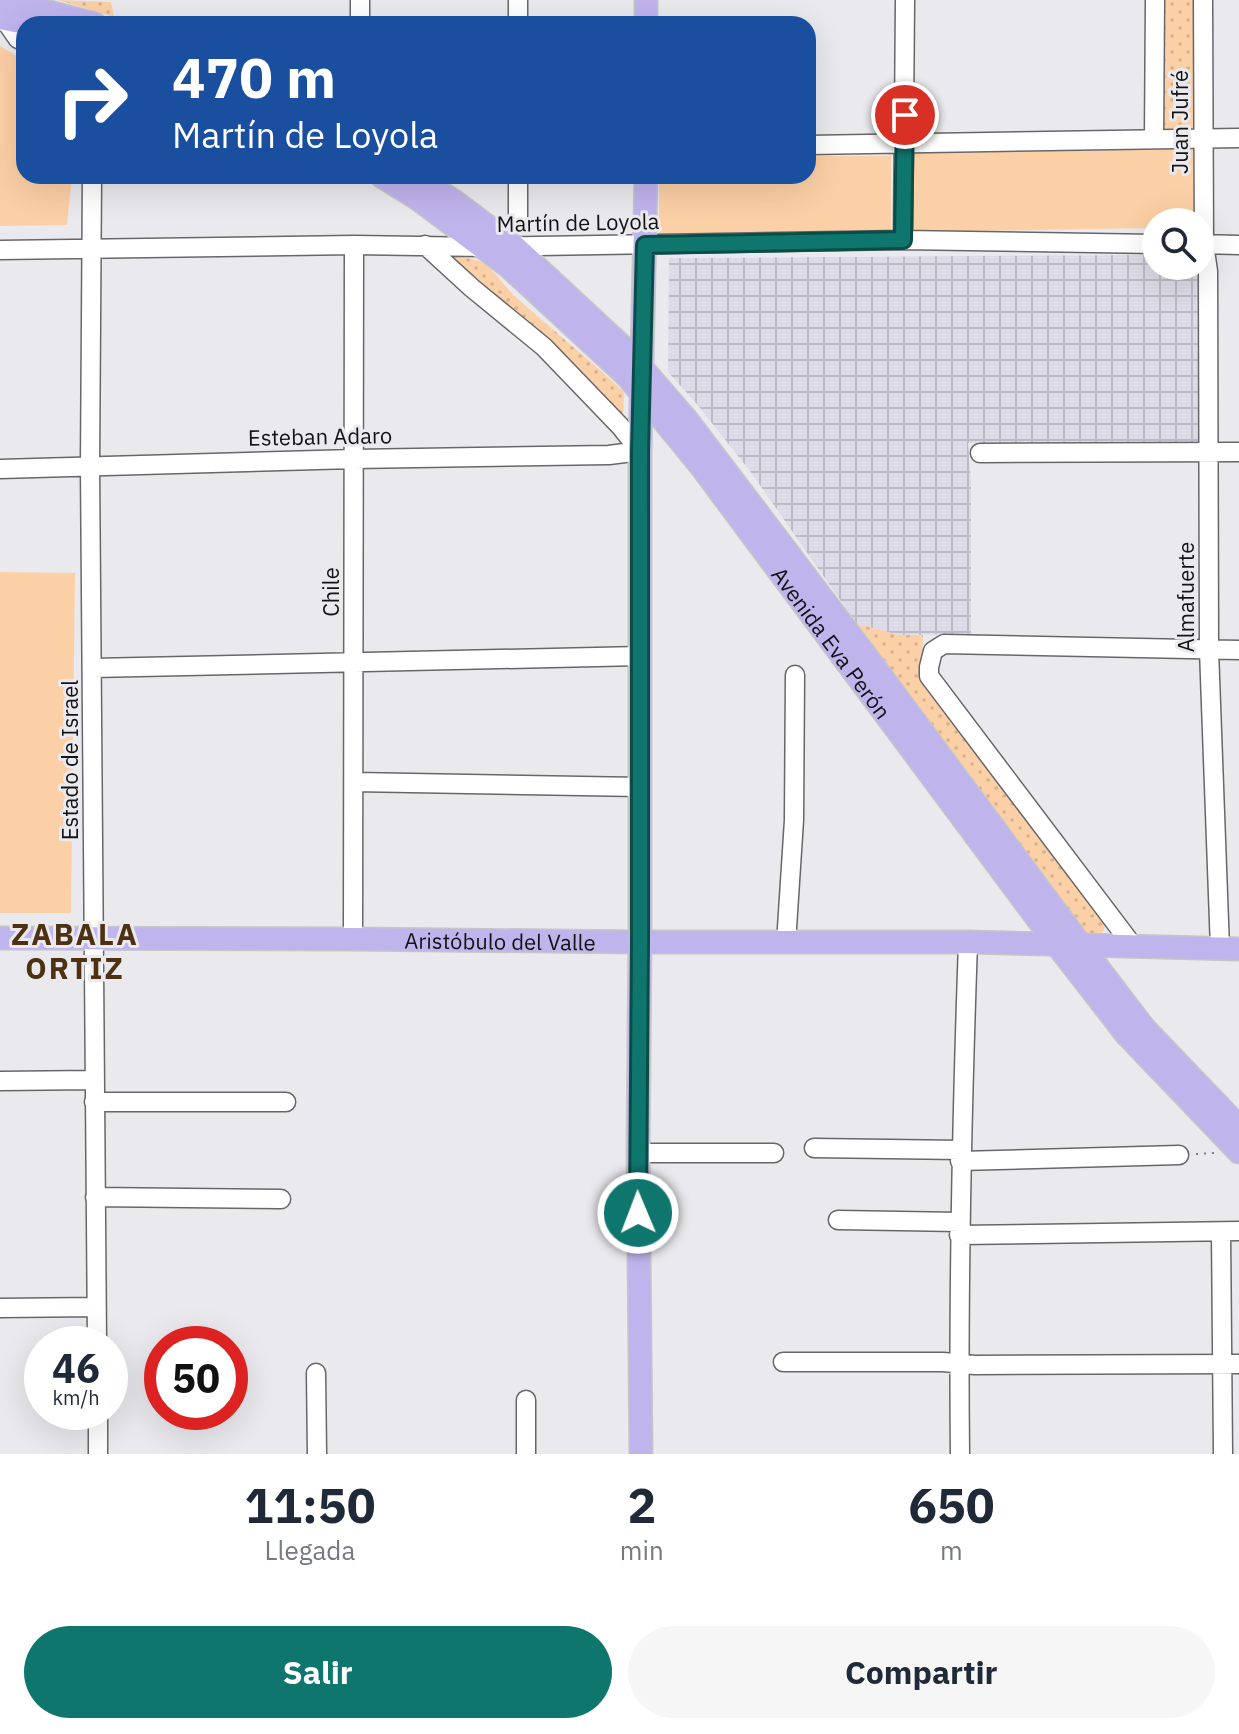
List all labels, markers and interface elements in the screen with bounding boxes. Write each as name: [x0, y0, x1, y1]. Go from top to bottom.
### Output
text: 470 m: [172, 41, 336, 113]
icon: right: [40, 48, 144, 152]
street label: Juan Jufré: [1165, 70, 1194, 174]
pin: [871, 81, 939, 149]
icon: arrive: [883, 93, 927, 137]
text: Martín de Loyola: [172, 111, 438, 158]
street label: Martín de Loyola: [496, 206, 660, 238]
map controls: [1142, 208, 1214, 280]
button: search: [1142, 208, 1214, 280]
street label: Esteban Adaro: [248, 420, 392, 452]
street label: Almafuerte: [1171, 542, 1200, 652]
street label: Avenida Eva Perón: [766, 561, 898, 724]
street label: Chile: [316, 567, 345, 617]
street label: Estado de Israel: [55, 680, 84, 840]
district label: ZABALA ORTIZ: [11, 914, 139, 987]
street label: Aristóbulo del Valle: [404, 925, 596, 956]
position arrow: [596, 1171, 680, 1255]
speed limit sign: 50: [144, 1326, 248, 1430]
text: 46: [52, 1342, 100, 1394]
text: km/h: [52, 1384, 100, 1411]
text: 11:50: [244, 1474, 375, 1536]
text: 2: [627, 1474, 656, 1536]
text: 650: [908, 1474, 995, 1536]
text: Llegada: [264, 1533, 355, 1567]
text: min: [620, 1533, 664, 1567]
text: m: [940, 1533, 963, 1567]
button: Salir: [24, 1626, 612, 1718]
button: Compartir: [628, 1626, 1215, 1718]

